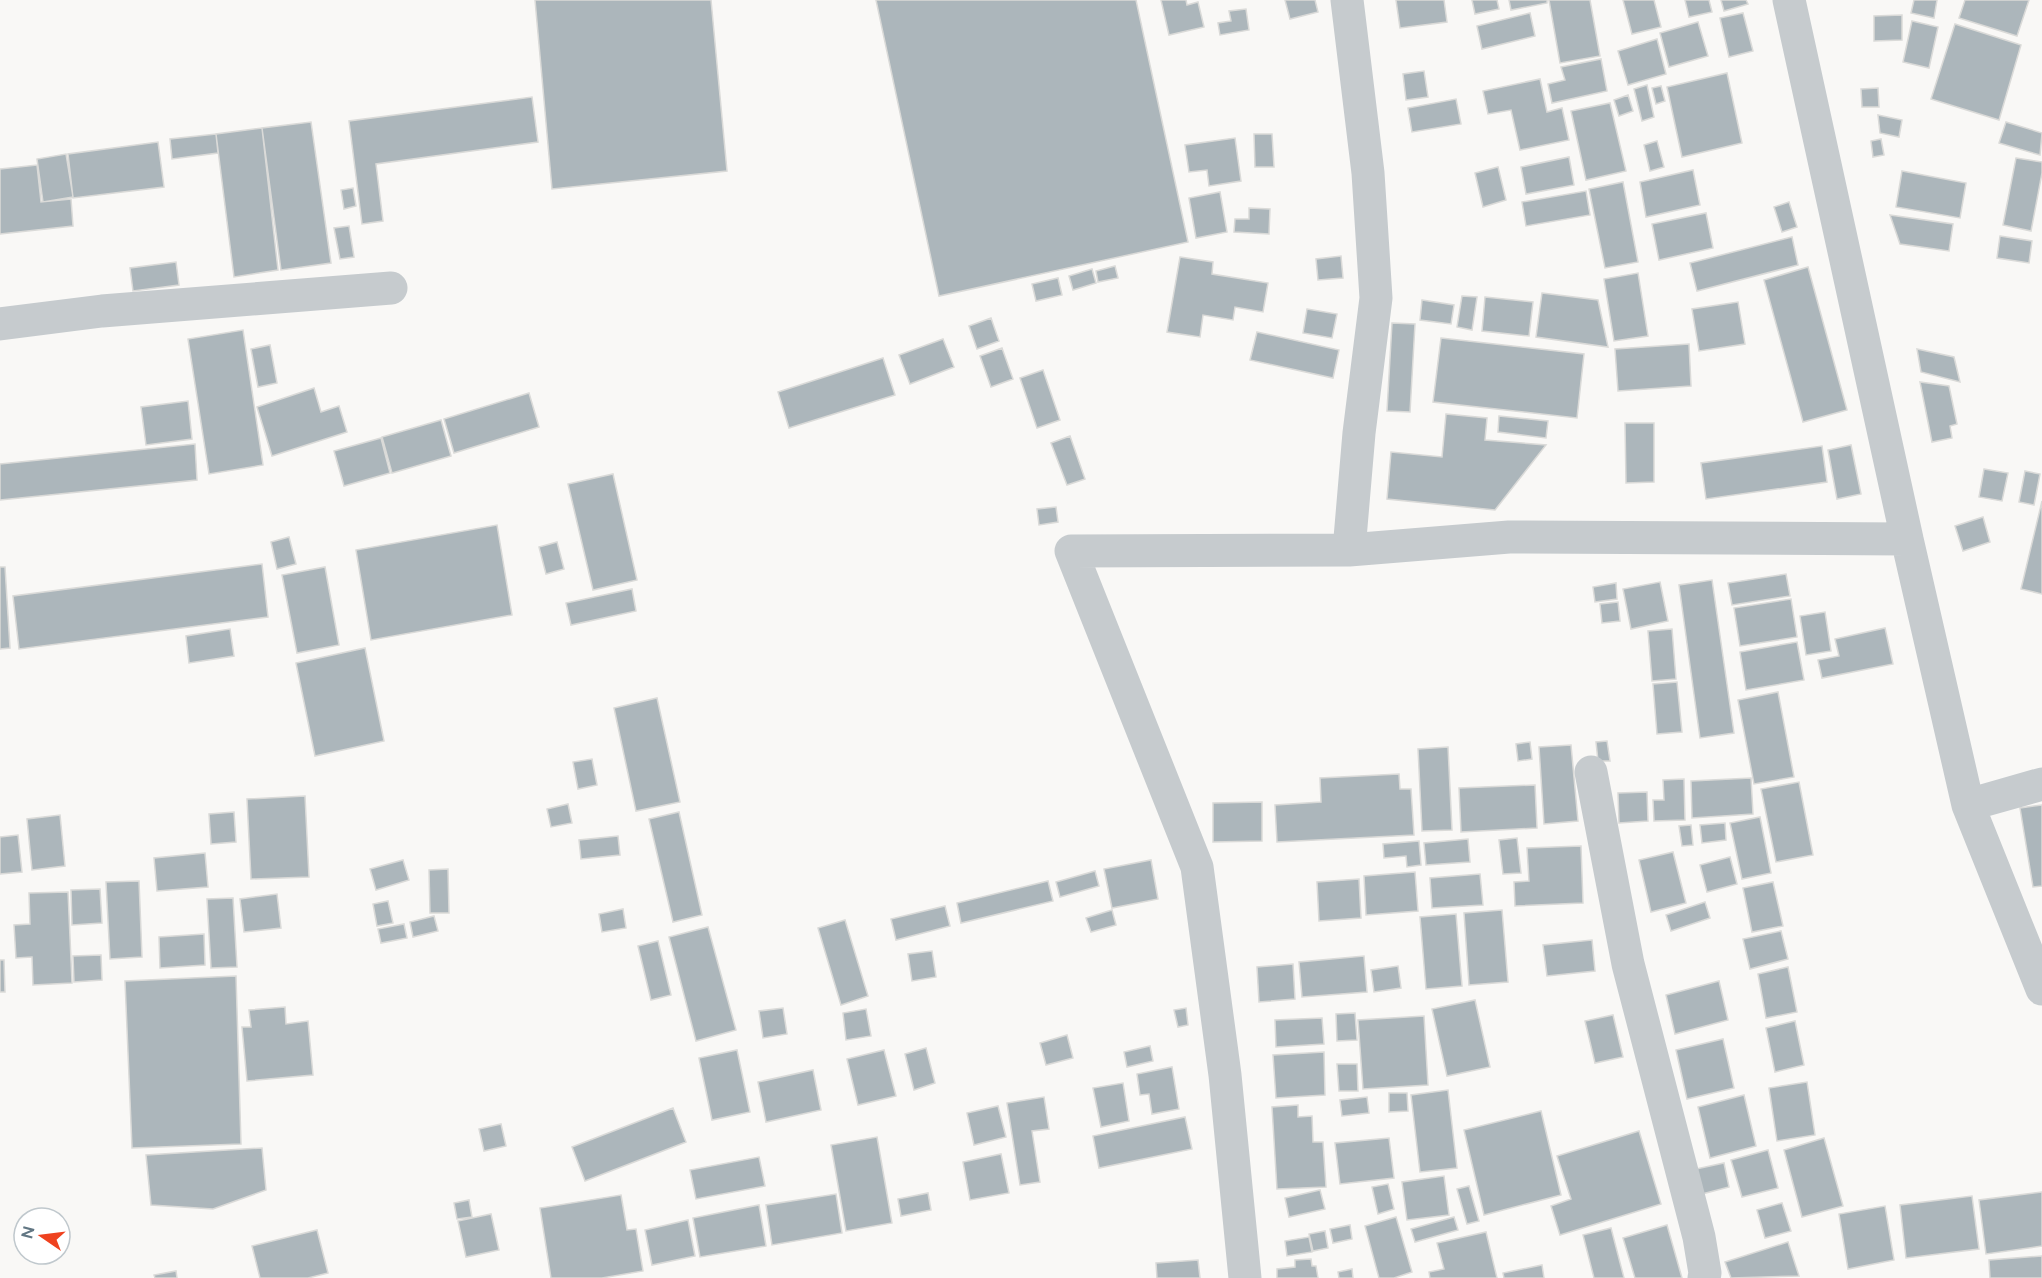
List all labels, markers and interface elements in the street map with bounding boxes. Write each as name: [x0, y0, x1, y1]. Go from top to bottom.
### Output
north arrow: [12, 1206, 72, 1266]
text: N: [17, 1224, 39, 1241]

